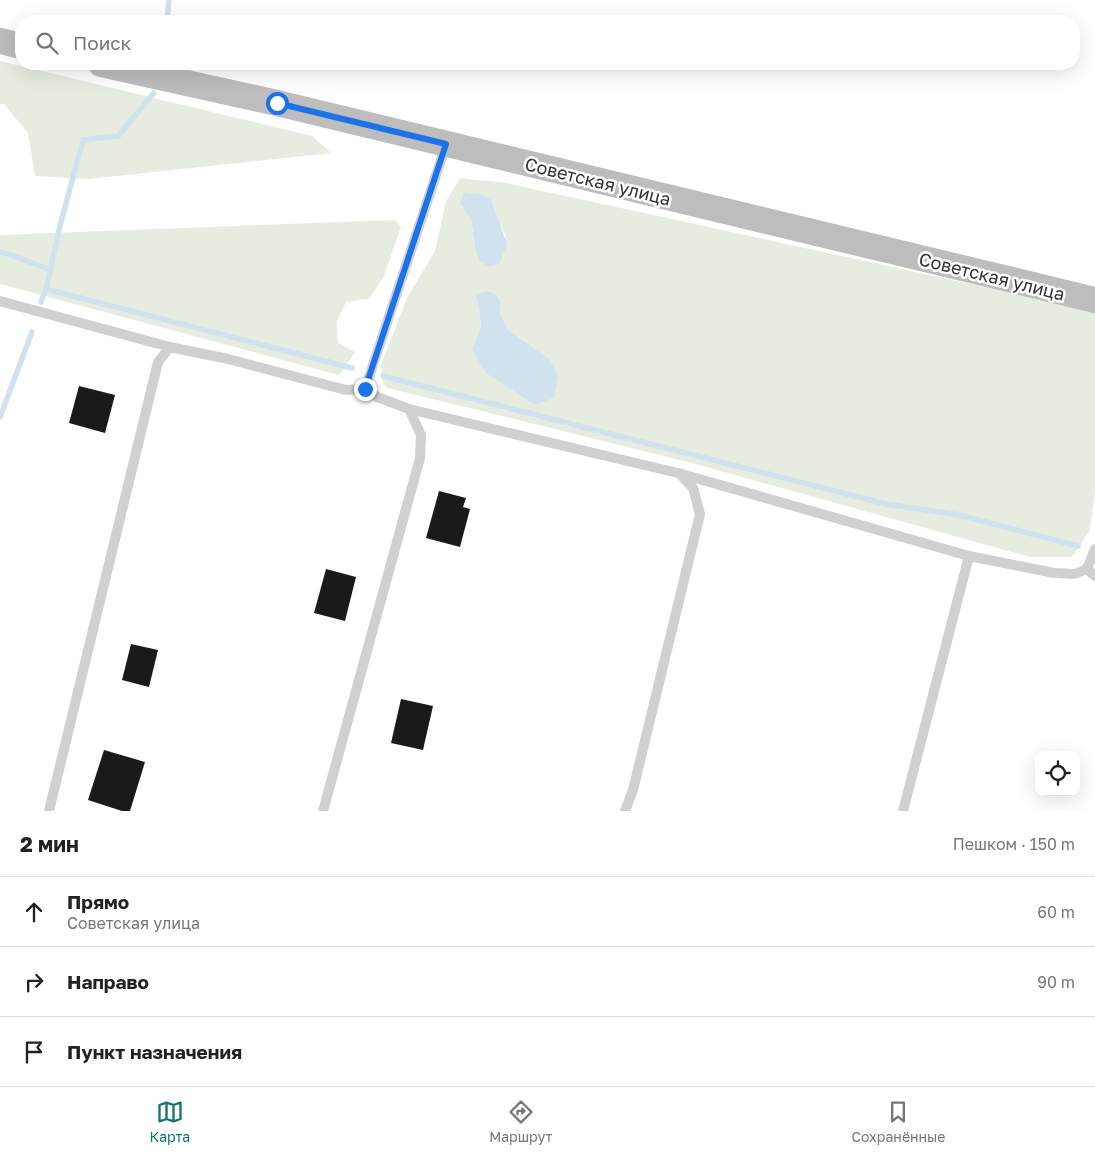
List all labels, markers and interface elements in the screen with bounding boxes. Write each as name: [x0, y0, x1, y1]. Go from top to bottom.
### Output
search box: [15, 15, 1080, 70]
icon: search: [33, 29, 61, 57]
text: Поиск: [73, 31, 132, 54]
route start: [266, 92, 289, 115]
street label: Советская улица: [523, 152, 673, 210]
street label: Советская улица: [917, 247, 1067, 305]
route end: [354, 378, 377, 401]
map controls: [1035, 751, 1080, 796]
button: locate: [1035, 751, 1080, 796]
text: 2 мин: [20, 831, 79, 857]
text: Пешком · 150 m: [953, 834, 1075, 854]
text: Прямо: [67, 890, 129, 913]
icon: ahead: [20, 898, 48, 926]
text: 60 m: [1037, 902, 1075, 922]
text: Советская улица: [67, 913, 200, 933]
icon: right: [20, 968, 48, 996]
text: Направо: [67, 970, 149, 993]
text: 90 m: [1037, 972, 1075, 992]
icon: arrive: [20, 1038, 48, 1066]
text: Пункт назначения: [67, 1040, 242, 1063]
tab: Карта: [150, 1098, 190, 1145]
tab: Маршрут: [489, 1098, 552, 1145]
tab: Сохранённые: [851, 1098, 945, 1145]

